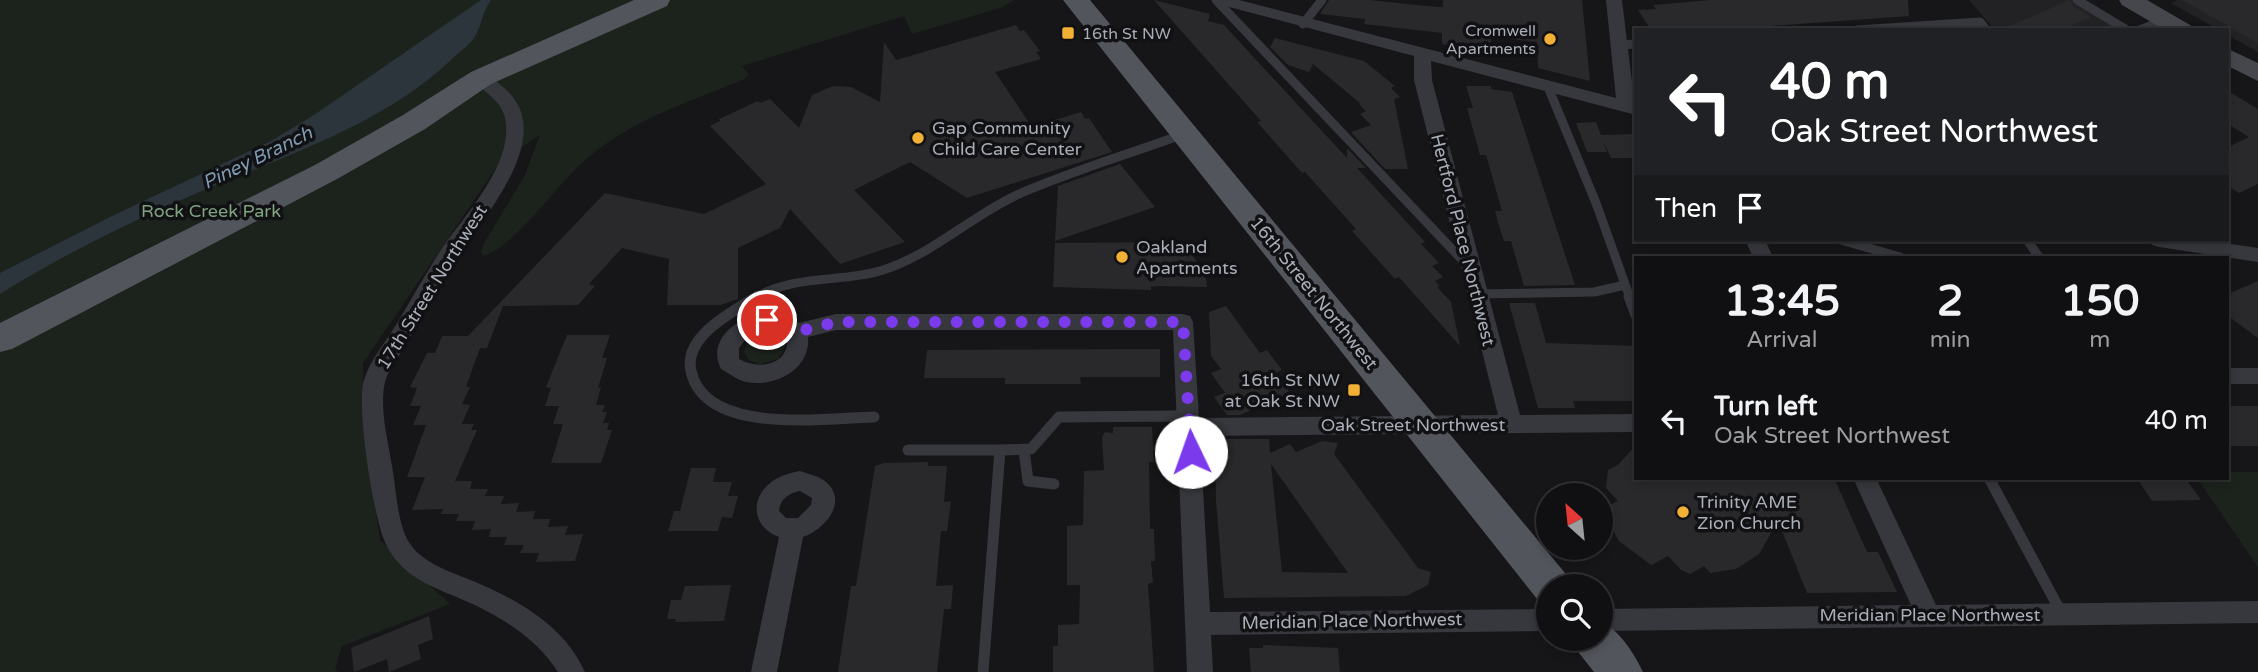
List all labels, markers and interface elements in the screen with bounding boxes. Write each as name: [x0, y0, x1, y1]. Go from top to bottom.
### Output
place label: Cromwell Apartments: [1446, 21, 1536, 59]
place label: 16th St NW: [1082, 24, 1171, 44]
marker: 16th St NW: [1060, 25, 1076, 41]
marker: Cromwell Apartments: [1542, 31, 1558, 47]
text: 40 m: [1770, 53, 1889, 112]
icon: left: [1655, 56, 1746, 147]
text: Oak Street Northwest: [1770, 113, 2098, 151]
place label: Gap Community Child Care Center: [932, 117, 1082, 160]
water label: Piney Branch: [199, 122, 316, 194]
marker: Gap Community Child Care Center: [910, 130, 926, 146]
street label: Hertford Place Northwest: [1426, 132, 1500, 348]
icon: arrive: [1731, 189, 1769, 227]
text: Then: [1655, 193, 1717, 224]
park label: Rock Creek Park: [141, 200, 281, 222]
street label: 17th Street Northwest: [372, 200, 492, 374]
street label: 16th Street Northwest: [1245, 212, 1383, 374]
place label: Oakland Apartments: [1136, 236, 1238, 279]
marker: Oakland Apartments: [1114, 249, 1130, 265]
text: 13:45: [1724, 276, 1840, 327]
text: 2: [1937, 276, 1963, 327]
text: 150: [2060, 276, 2139, 327]
pin: [737, 290, 797, 350]
icon: arrive: [748, 301, 786, 339]
text: Arrival: [1746, 326, 1817, 354]
text: min: [1930, 326, 1971, 354]
text: m: [2089, 326, 2110, 354]
place label: 16th St NW at Oak St NW: [1225, 369, 1340, 412]
marker: 16th St NW at Oak St NW: [1346, 382, 1362, 398]
text: Turn left: [1714, 391, 1817, 422]
icon: left: [1655, 402, 1693, 440]
text: 40 m: [2145, 405, 2208, 436]
street label: Oak Street Northwest: [1321, 414, 1505, 436]
position arrow: [1154, 415, 1228, 489]
text: Oak Street Northwest: [1714, 422, 1950, 450]
north arrow: [1536, 483, 1614, 560]
map controls: [1536, 483, 1613, 651]
place label: Trinity AME Zion Church: [1697, 491, 1801, 534]
marker: Trinity AME Zion Church: [1675, 504, 1691, 520]
button: search: [1536, 574, 1613, 651]
street label: Meridian Place Northwest: [1820, 604, 2040, 626]
street label: Meridian Place Northwest: [1241, 608, 1463, 634]

